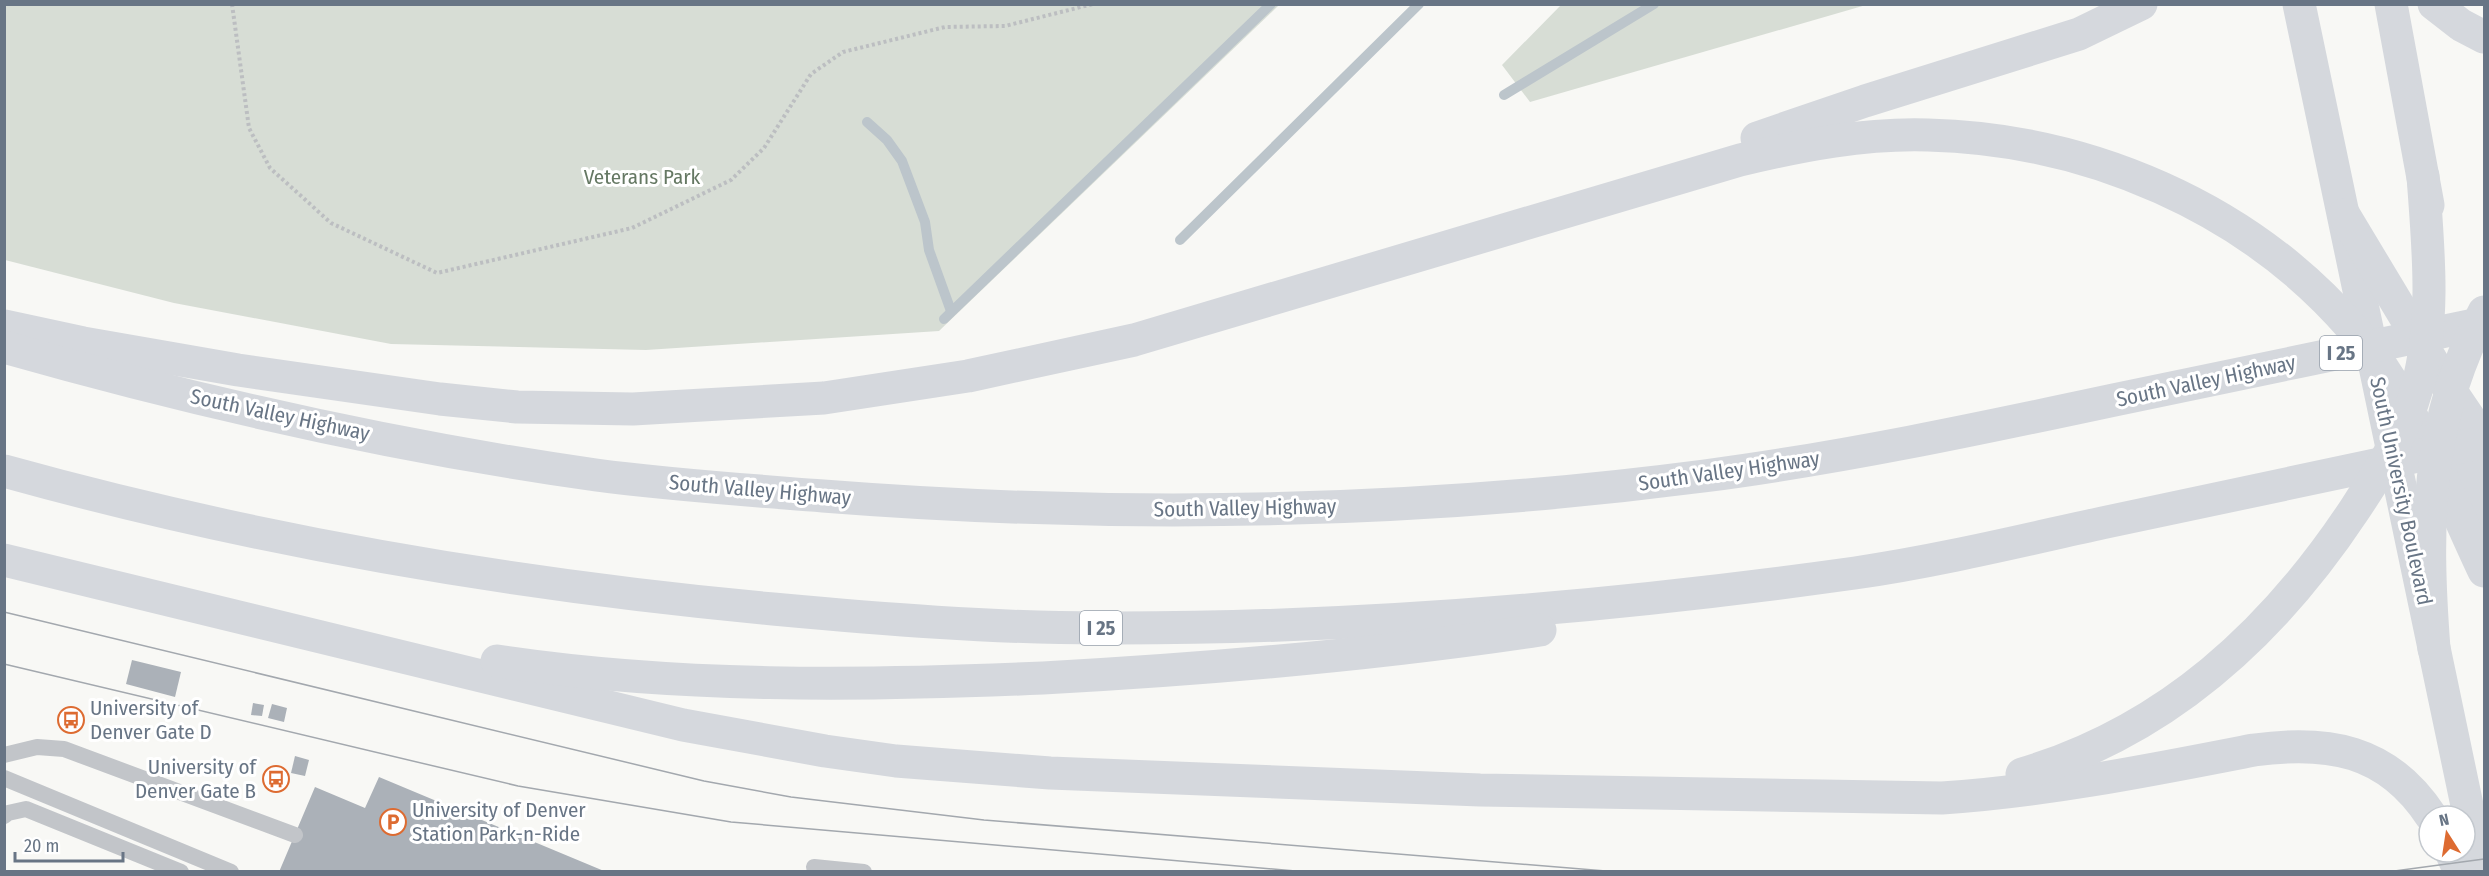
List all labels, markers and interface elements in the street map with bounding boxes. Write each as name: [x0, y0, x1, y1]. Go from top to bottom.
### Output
park label: Veterans Park: [584, 164, 701, 190]
road number: I 25: [2320, 336, 2362, 370]
street label: South Valley Highway: [2114, 349, 2299, 413]
street label: South University Boulevard: [2364, 375, 2438, 607]
street label: South Valley Highway: [188, 383, 373, 447]
street label: South Valley Highway: [1637, 445, 1822, 497]
street label: South Valley Highway: [668, 469, 853, 511]
street label: South Valley Highway: [1153, 493, 1337, 523]
road number: I 25: [1080, 611, 1122, 645]
place label: University of Denver Gate D: [90, 695, 212, 745]
bus stop icon: University of Denver Gate D: [56, 705, 86, 735]
place label: University of Denver Gate B: [135, 754, 258, 804]
bus stop icon: University of Denver Gate B: [261, 764, 291, 794]
place label: University of Denver Station Park-n-Ride: [412, 797, 586, 847]
north arrow: [2417, 804, 2477, 864]
parking icon: University of Denver Station Park-n-Ride: [378, 807, 408, 837]
text: N: [2437, 810, 2451, 830]
scale bar: [15, 825, 123, 863]
text: 20 m: [24, 835, 59, 857]

